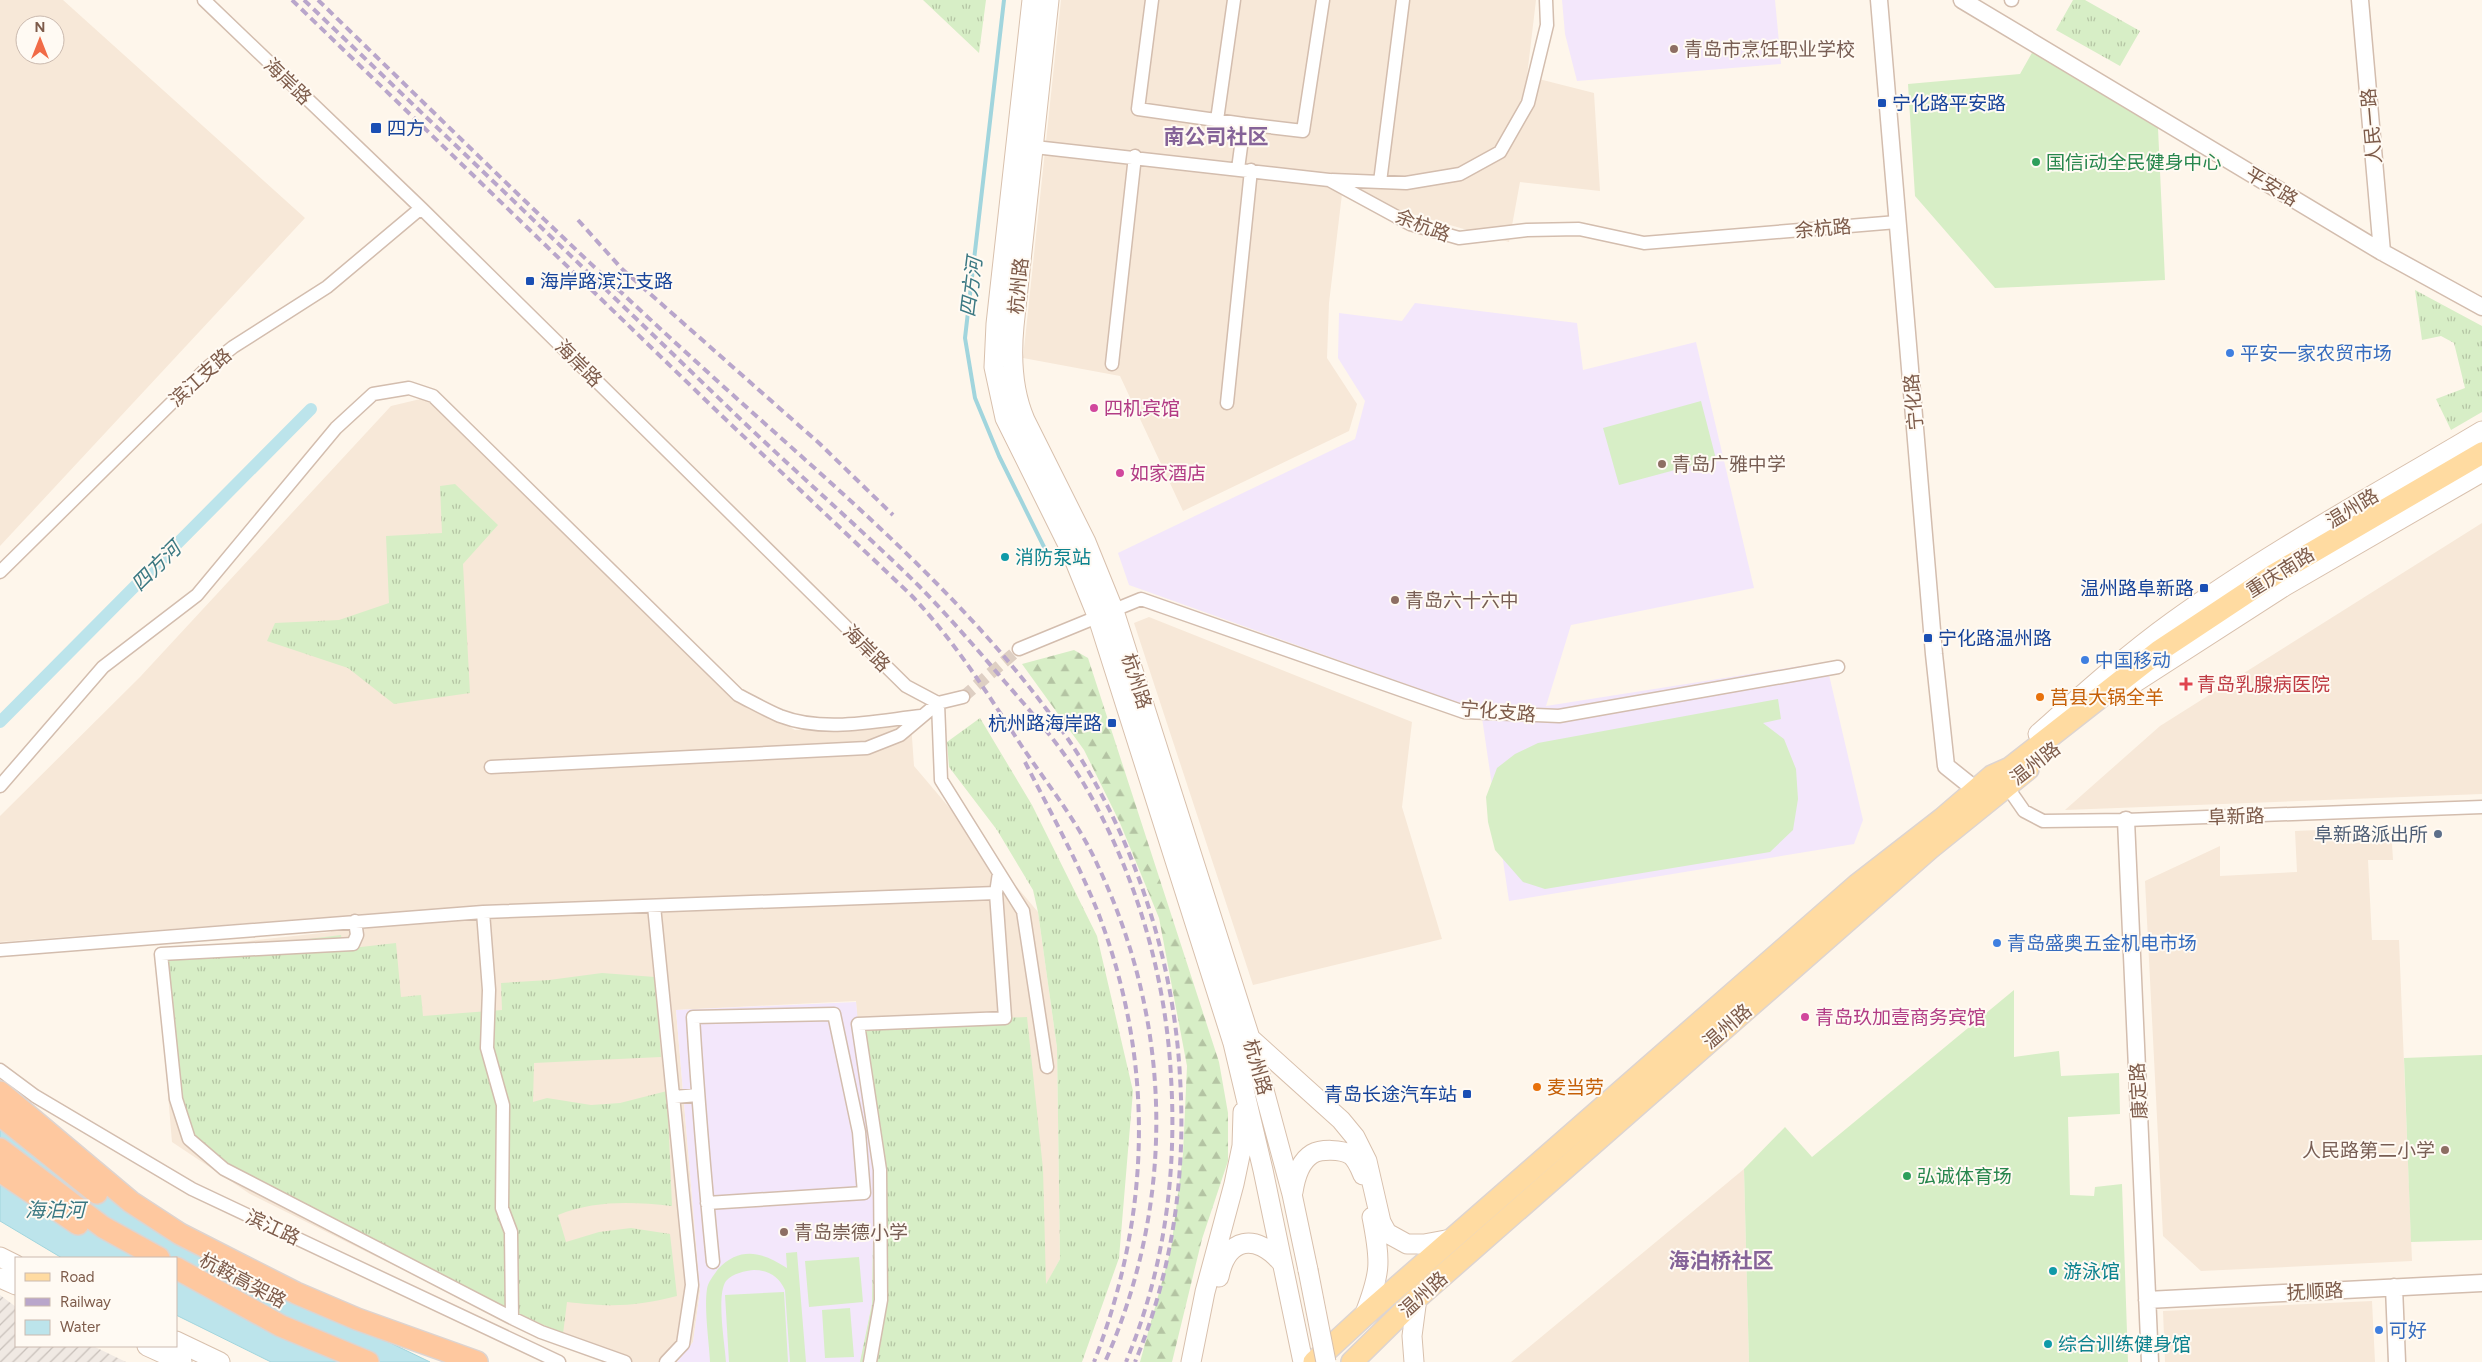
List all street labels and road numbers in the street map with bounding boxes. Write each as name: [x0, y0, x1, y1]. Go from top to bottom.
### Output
street label: 海岸路: [259, 53, 316, 109]
street label: 人民一路: [2357, 87, 2386, 165]
street label: 平安路: [2241, 162, 2302, 211]
street label: 余杭路: [1392, 205, 1454, 246]
street label: 余杭路: [1794, 215, 1852, 242]
street label: 杭州路: [1004, 256, 1033, 316]
street label: 海岸路: [550, 335, 607, 392]
street label: 滨江支路: [164, 343, 236, 411]
street label: 宁化路: [1900, 373, 1927, 431]
street label: 温州路: [2322, 484, 2383, 533]
street label: 重庆南路: [2242, 543, 2319, 602]
street label: 海岸路: [838, 620, 895, 677]
street label: 杭州路: [1117, 650, 1156, 712]
street label: 宁化支路: [1459, 697, 1537, 726]
street label: 温州路: [2006, 737, 2065, 790]
street label: 阜新路: [2207, 804, 2265, 829]
street label: 温州路: [1698, 999, 1756, 1054]
street label: 杭州路: [1239, 1037, 1276, 1098]
street label: 康定路: [2126, 1062, 2151, 1120]
street label: 滨江路: [242, 1205, 303, 1250]
street label: 杭鞍高架路: [195, 1248, 290, 1313]
street label: 温州路: [1394, 1267, 1452, 1322]
street label: 抚顺路: [2286, 1279, 2344, 1304]

